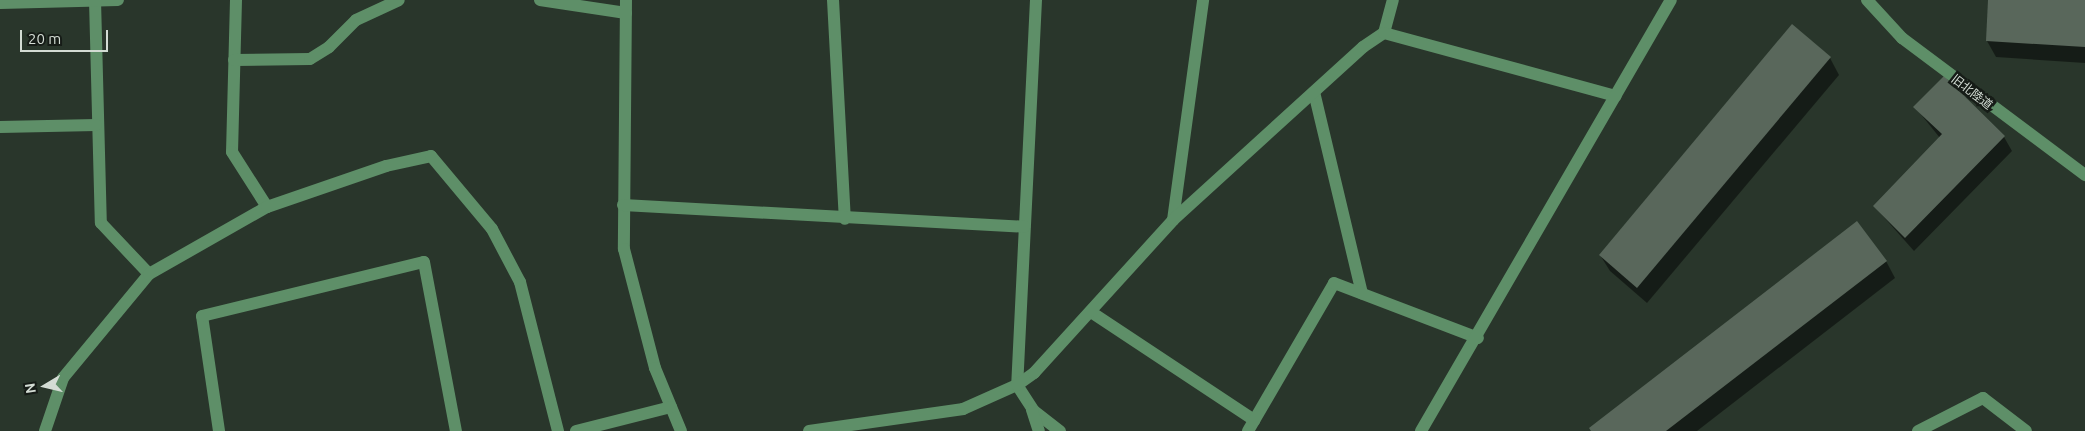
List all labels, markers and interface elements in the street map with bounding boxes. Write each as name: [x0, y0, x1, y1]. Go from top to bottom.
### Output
scale bar: [22, 20, 110, 52]
text: 20 m: [28, 30, 61, 47]
street label: 旧北陸道: [1949, 72, 1995, 112]
north arrow: [20, 361, 70, 411]
text: N: [21, 382, 39, 395]

